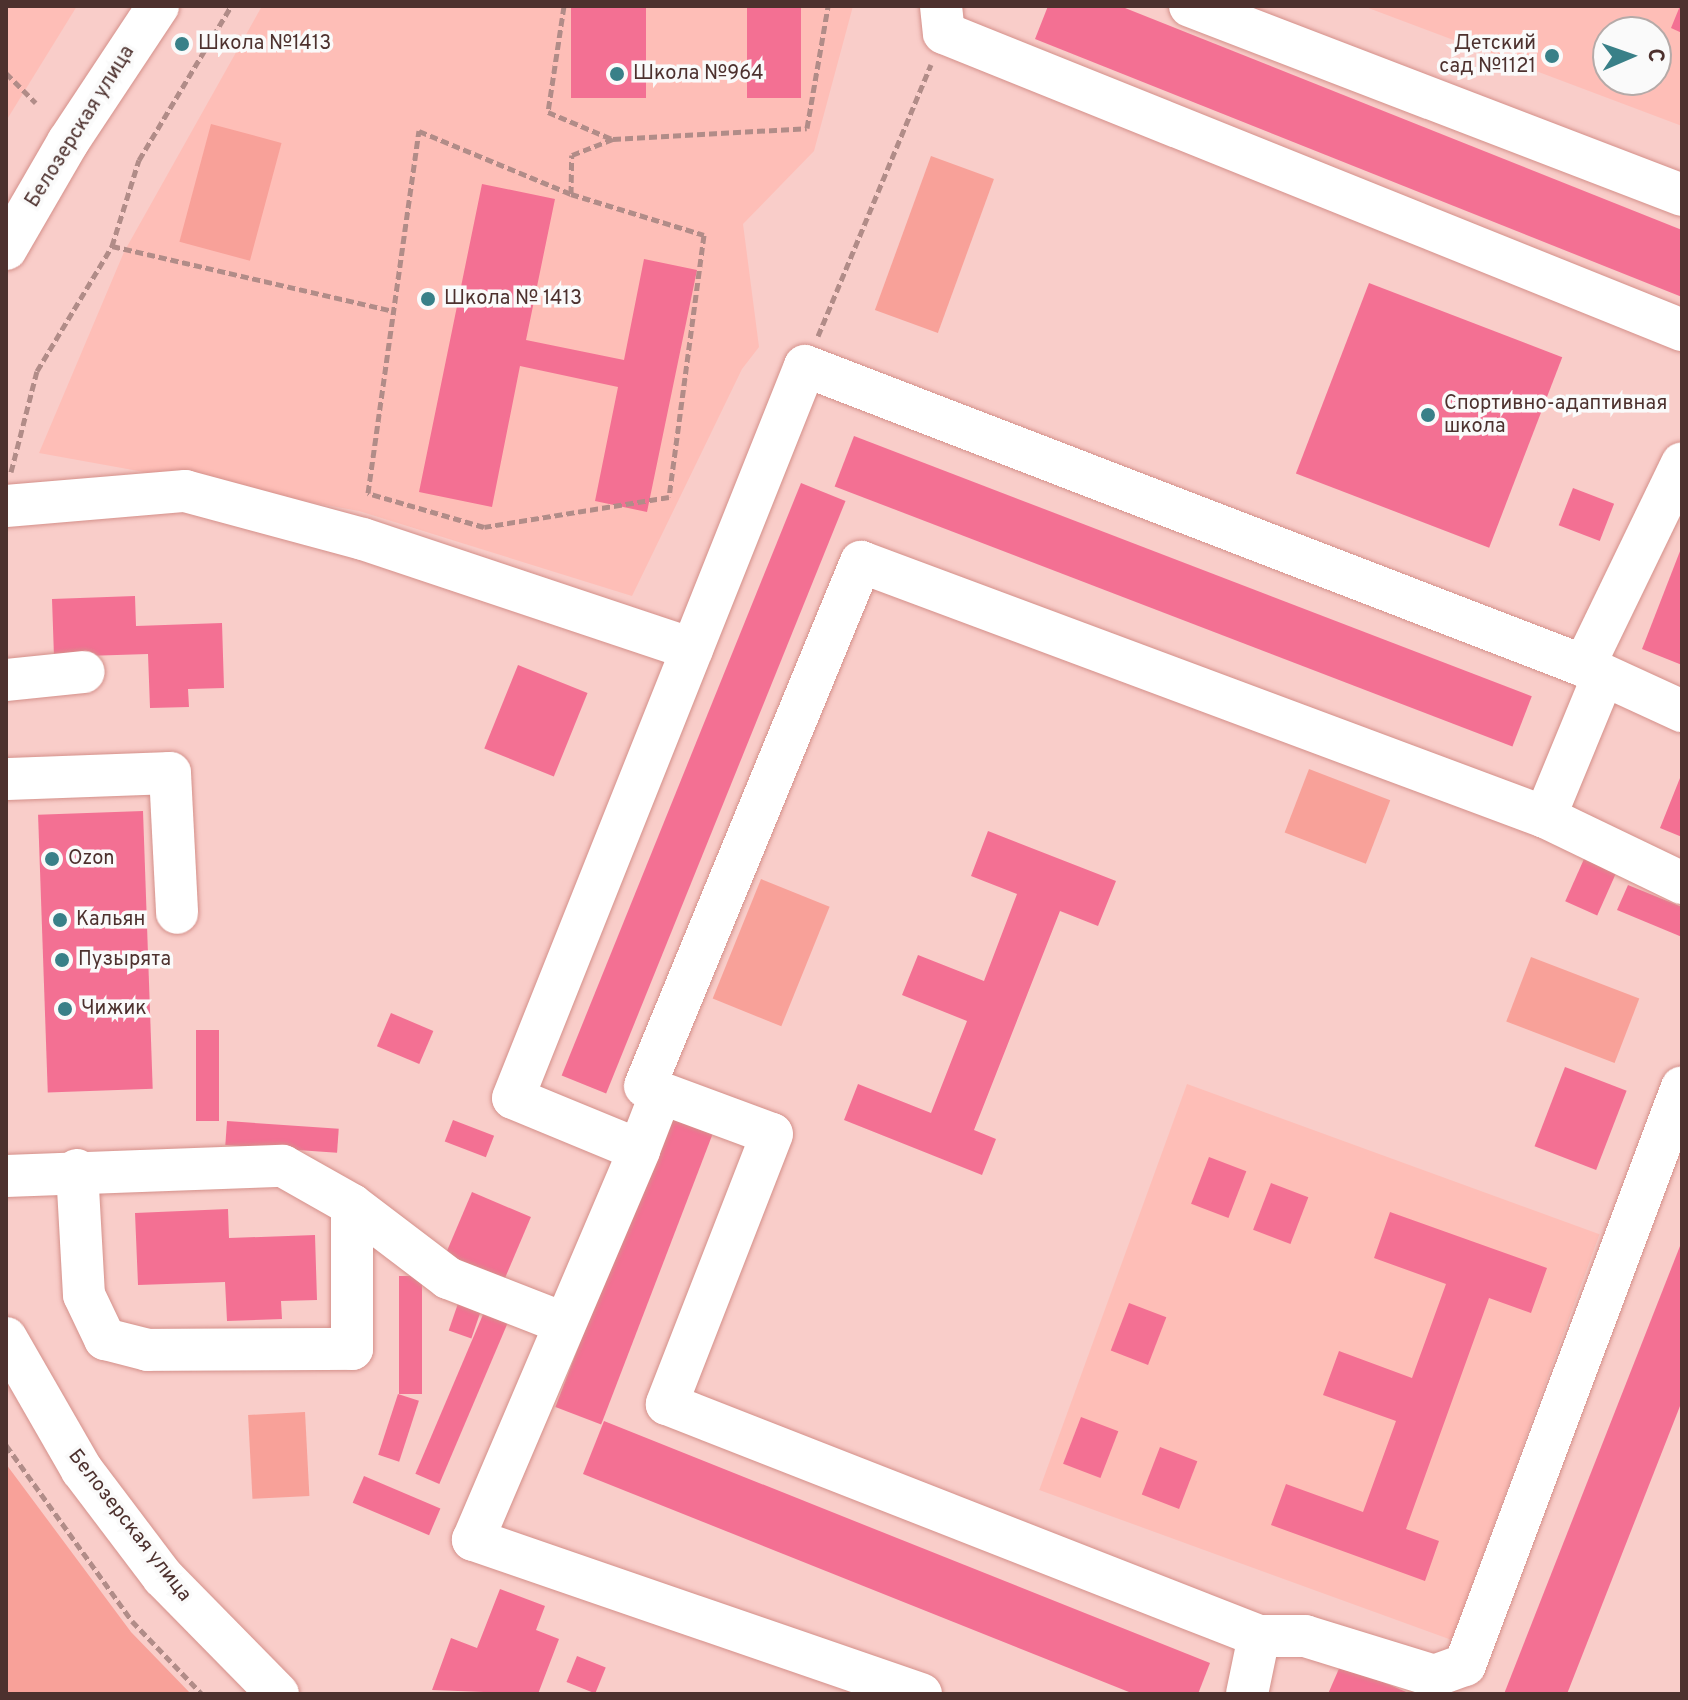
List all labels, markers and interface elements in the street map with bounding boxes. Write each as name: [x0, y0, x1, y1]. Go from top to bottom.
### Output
north arrow: [1592, 16, 1672, 96]
place label: Школа №1413: [198, 32, 331, 56]
place label: Детский сад №1121: [1439, 32, 1536, 79]
marker: Школа №1413: [173, 35, 191, 53]
street label: Белозерская улица: [21, 42, 141, 212]
marker: Детский сад №1121: [1543, 47, 1561, 65]
text: С: [1641, 48, 1668, 63]
place label: Школа №964: [633, 62, 764, 86]
marker: Школа №964: [608, 65, 626, 83]
place label: Школа № 1413: [444, 287, 582, 311]
marker: Школа № 1413: [419, 290, 437, 308]
place label: Спортивно-адаптивная школа: [1444, 392, 1667, 439]
marker: Спортивно-адаптивная школа: [1419, 406, 1437, 424]
place label: Ozon: [68, 847, 114, 871]
marker: Ozon: [43, 850, 61, 868]
place label: Кальян: [76, 908, 145, 932]
marker: Кальян: [51, 911, 69, 929]
place label: Пузырята: [78, 948, 171, 972]
marker: Пузырята: [53, 951, 71, 969]
place label: Чижик: [81, 997, 147, 1021]
marker: Чижик: [56, 1000, 74, 1018]
street label: Белозерская улица: [62, 1445, 196, 1607]

